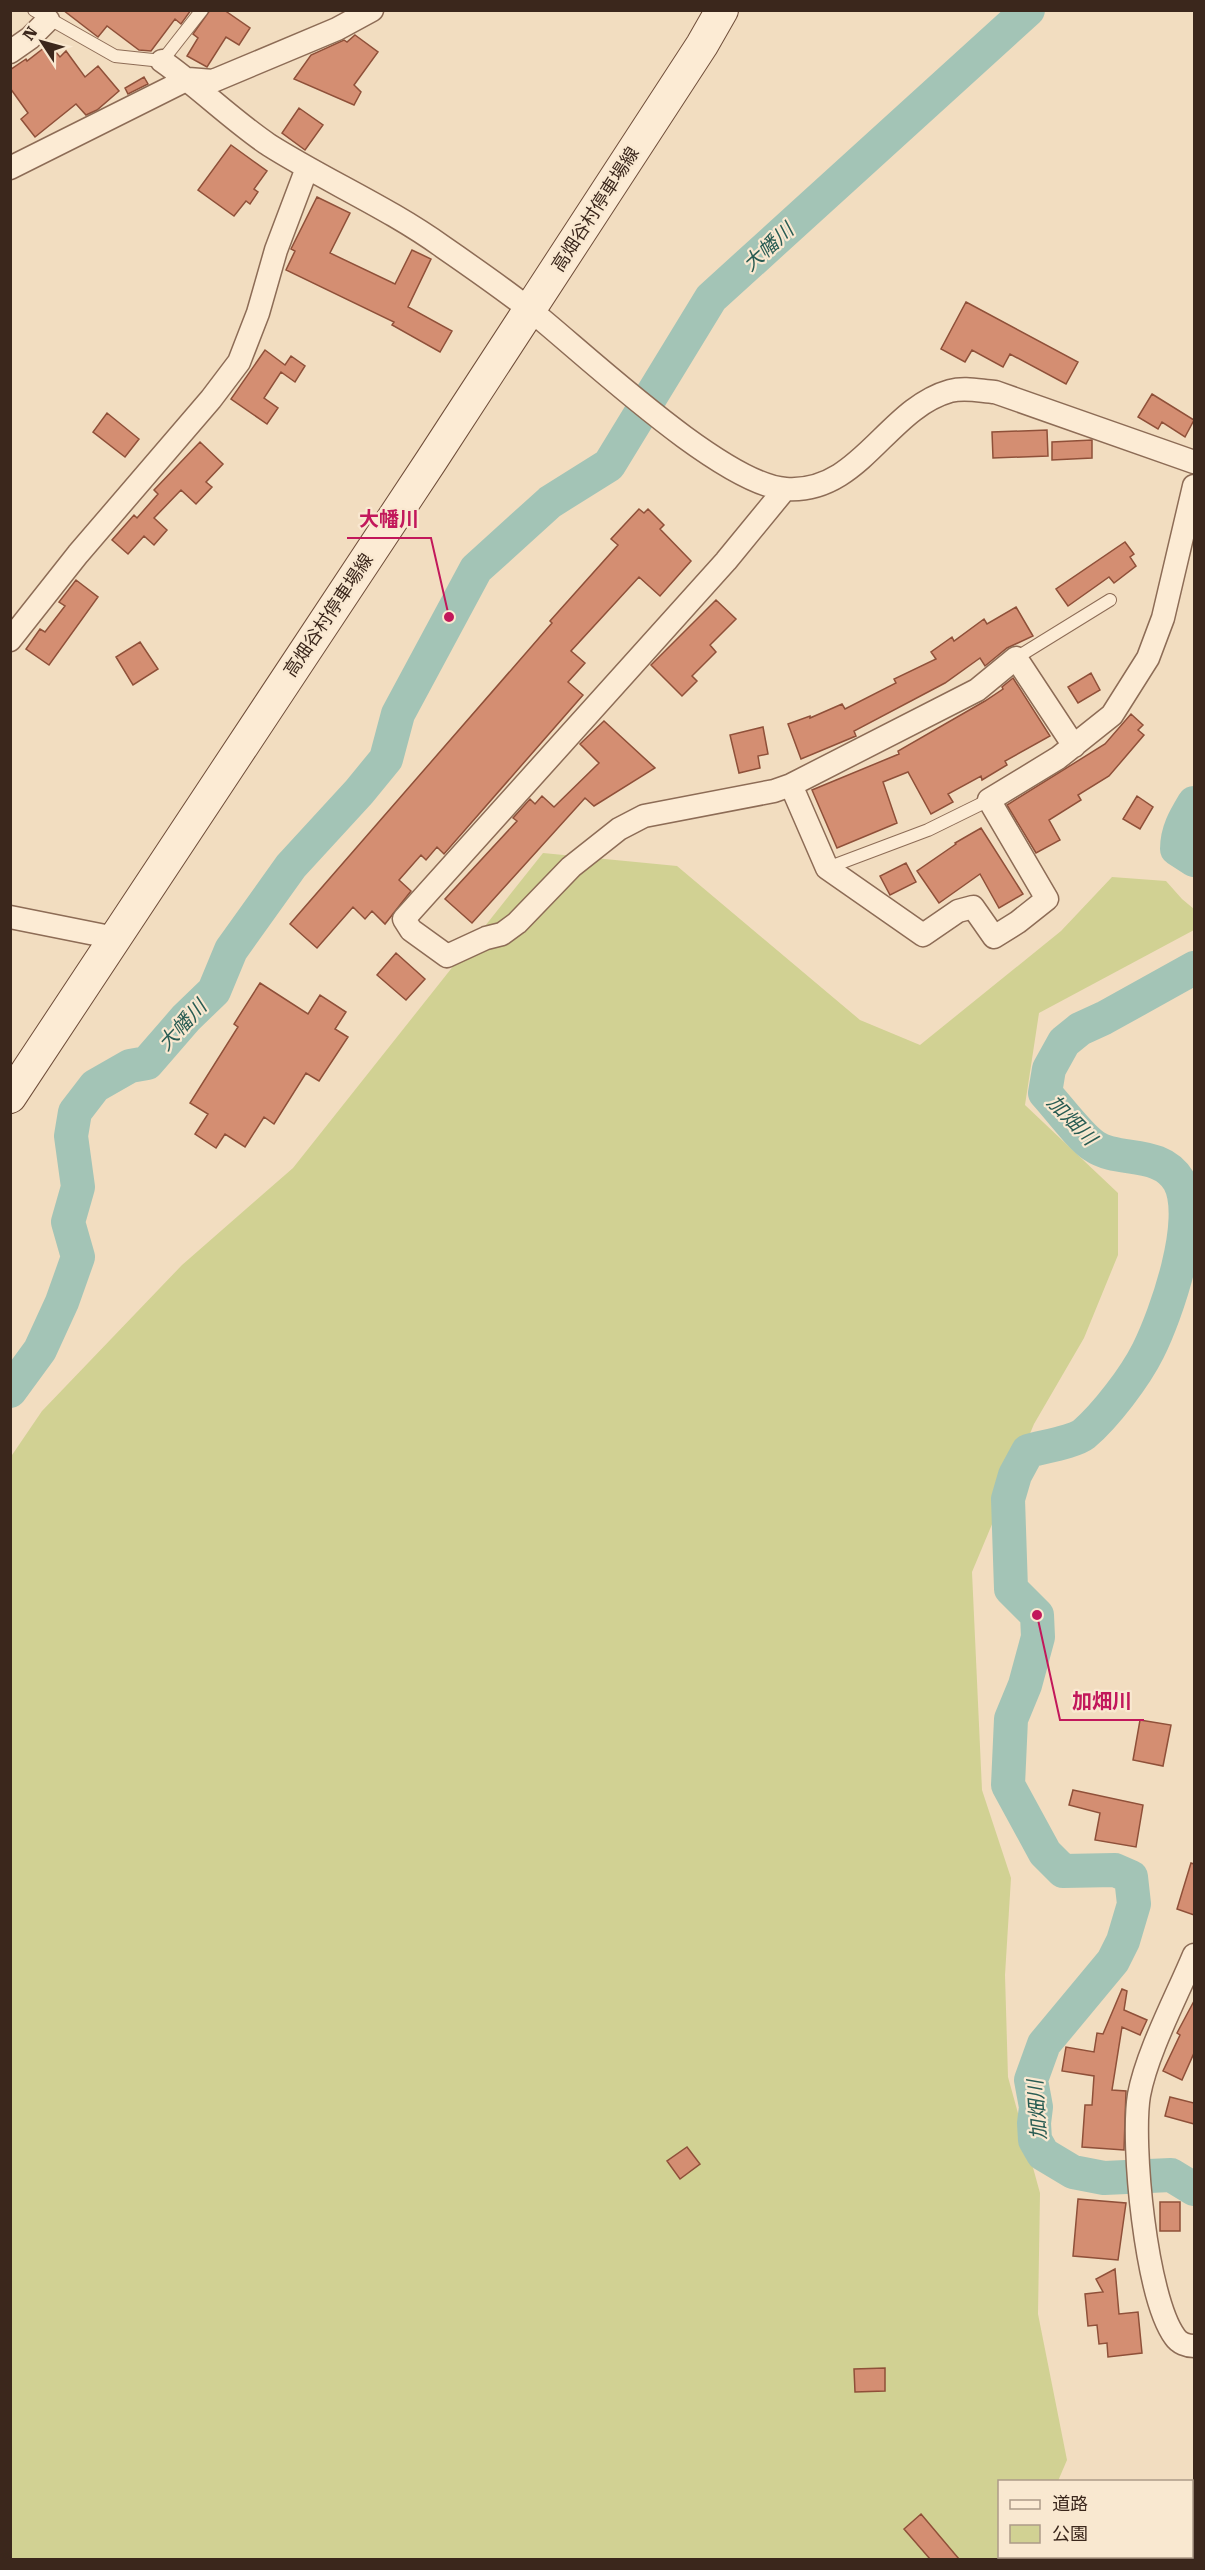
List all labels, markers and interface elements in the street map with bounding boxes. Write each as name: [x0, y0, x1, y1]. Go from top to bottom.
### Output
north arrow: [12, 12, 72, 72]
text: N: [19, 23, 42, 44]
street label: 高畑谷村停車場線: [547, 143, 643, 275]
water label: 大幡川: [738, 217, 800, 276]
callout: 大幡川: [347, 500, 431, 538]
text: 大幡川: [359, 507, 419, 531]
street label: 高畑谷村停車場線: [279, 549, 377, 681]
water label: 大幡川: [153, 993, 213, 1055]
water label: 加畑川: [1043, 1090, 1103, 1151]
callout: 加畑川: [1060, 1682, 1144, 1720]
text: 加畑川: [1072, 1689, 1132, 1713]
water label: 加畑川: [1023, 2077, 1051, 2141]
legend: [998, 2480, 1193, 2558]
text: 道路: [1052, 2493, 1088, 2514]
text: 公園: [1052, 2523, 1088, 2544]

